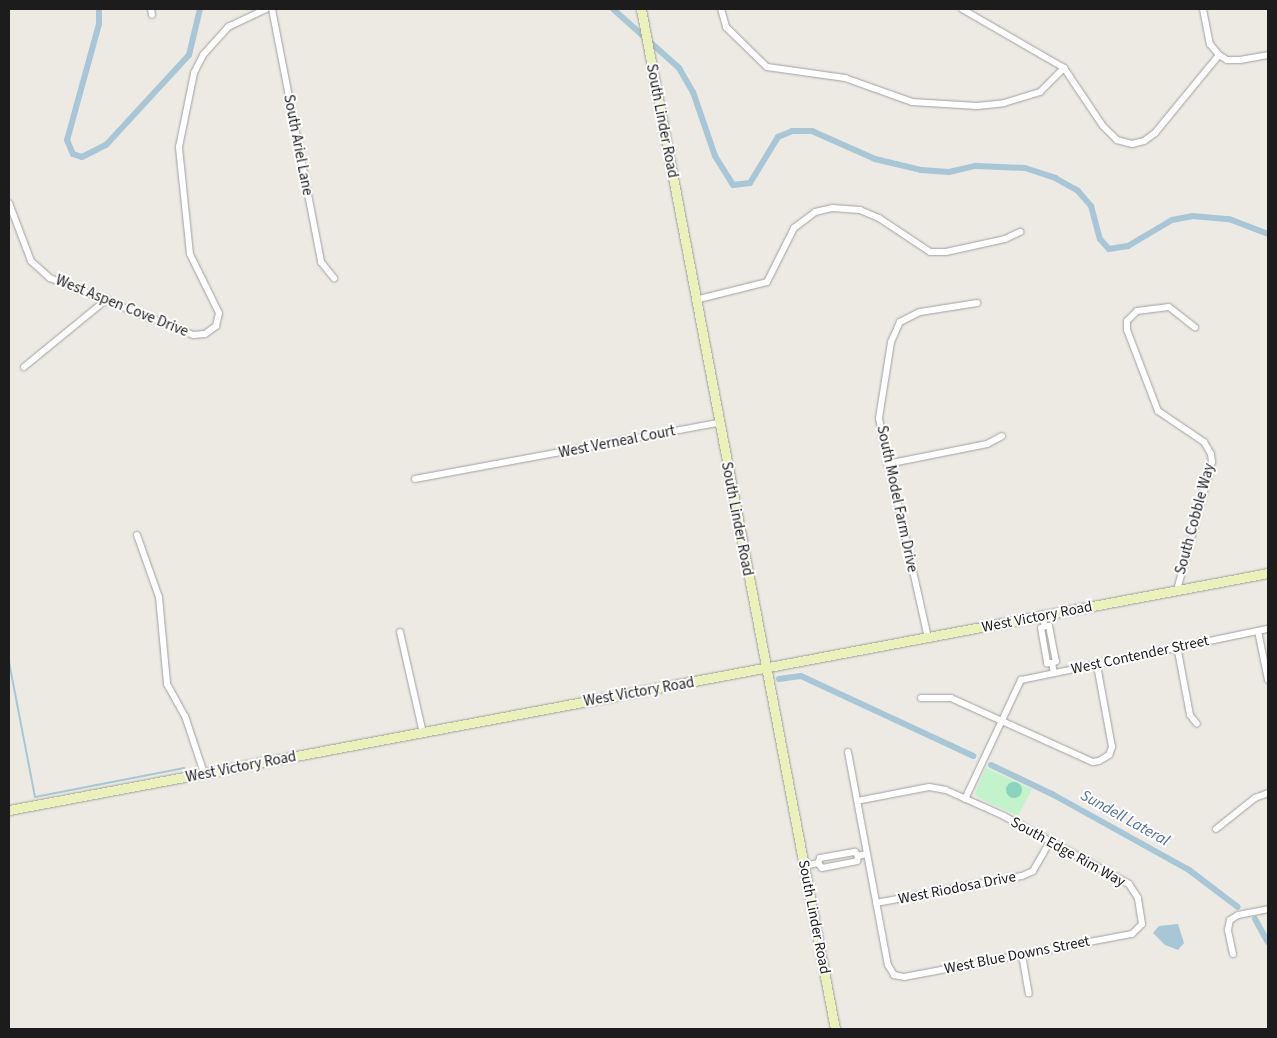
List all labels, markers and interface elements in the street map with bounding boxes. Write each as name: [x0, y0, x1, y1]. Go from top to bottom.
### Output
street label: South Linder Road: [642, 62, 682, 180]
street label: South Ariel Lane: [279, 93, 317, 197]
street label: West Aspen Cove Drive: [53, 271, 191, 341]
street label: West Verneal Court: [557, 422, 677, 462]
street label: South Model Farm Drive: [873, 424, 921, 574]
street label: South Linder Road: [717, 460, 757, 578]
street label: South Cobble Way: [1172, 462, 1218, 576]
street label: West Victory Road: [980, 597, 1094, 637]
street label: West Contender Street: [1070, 632, 1210, 678]
street label: West Victory Road: [582, 673, 696, 711]
street label: West Victory Road: [184, 747, 298, 787]
water label: Sundell Lateral: [1077, 786, 1173, 850]
street label: South Edge Rim Way: [1008, 813, 1128, 891]
street label: South Linder Road: [794, 858, 834, 976]
street label: West Riodosa Drive: [897, 868, 1017, 908]
street label: West Blue Downs Street: [943, 932, 1091, 978]

